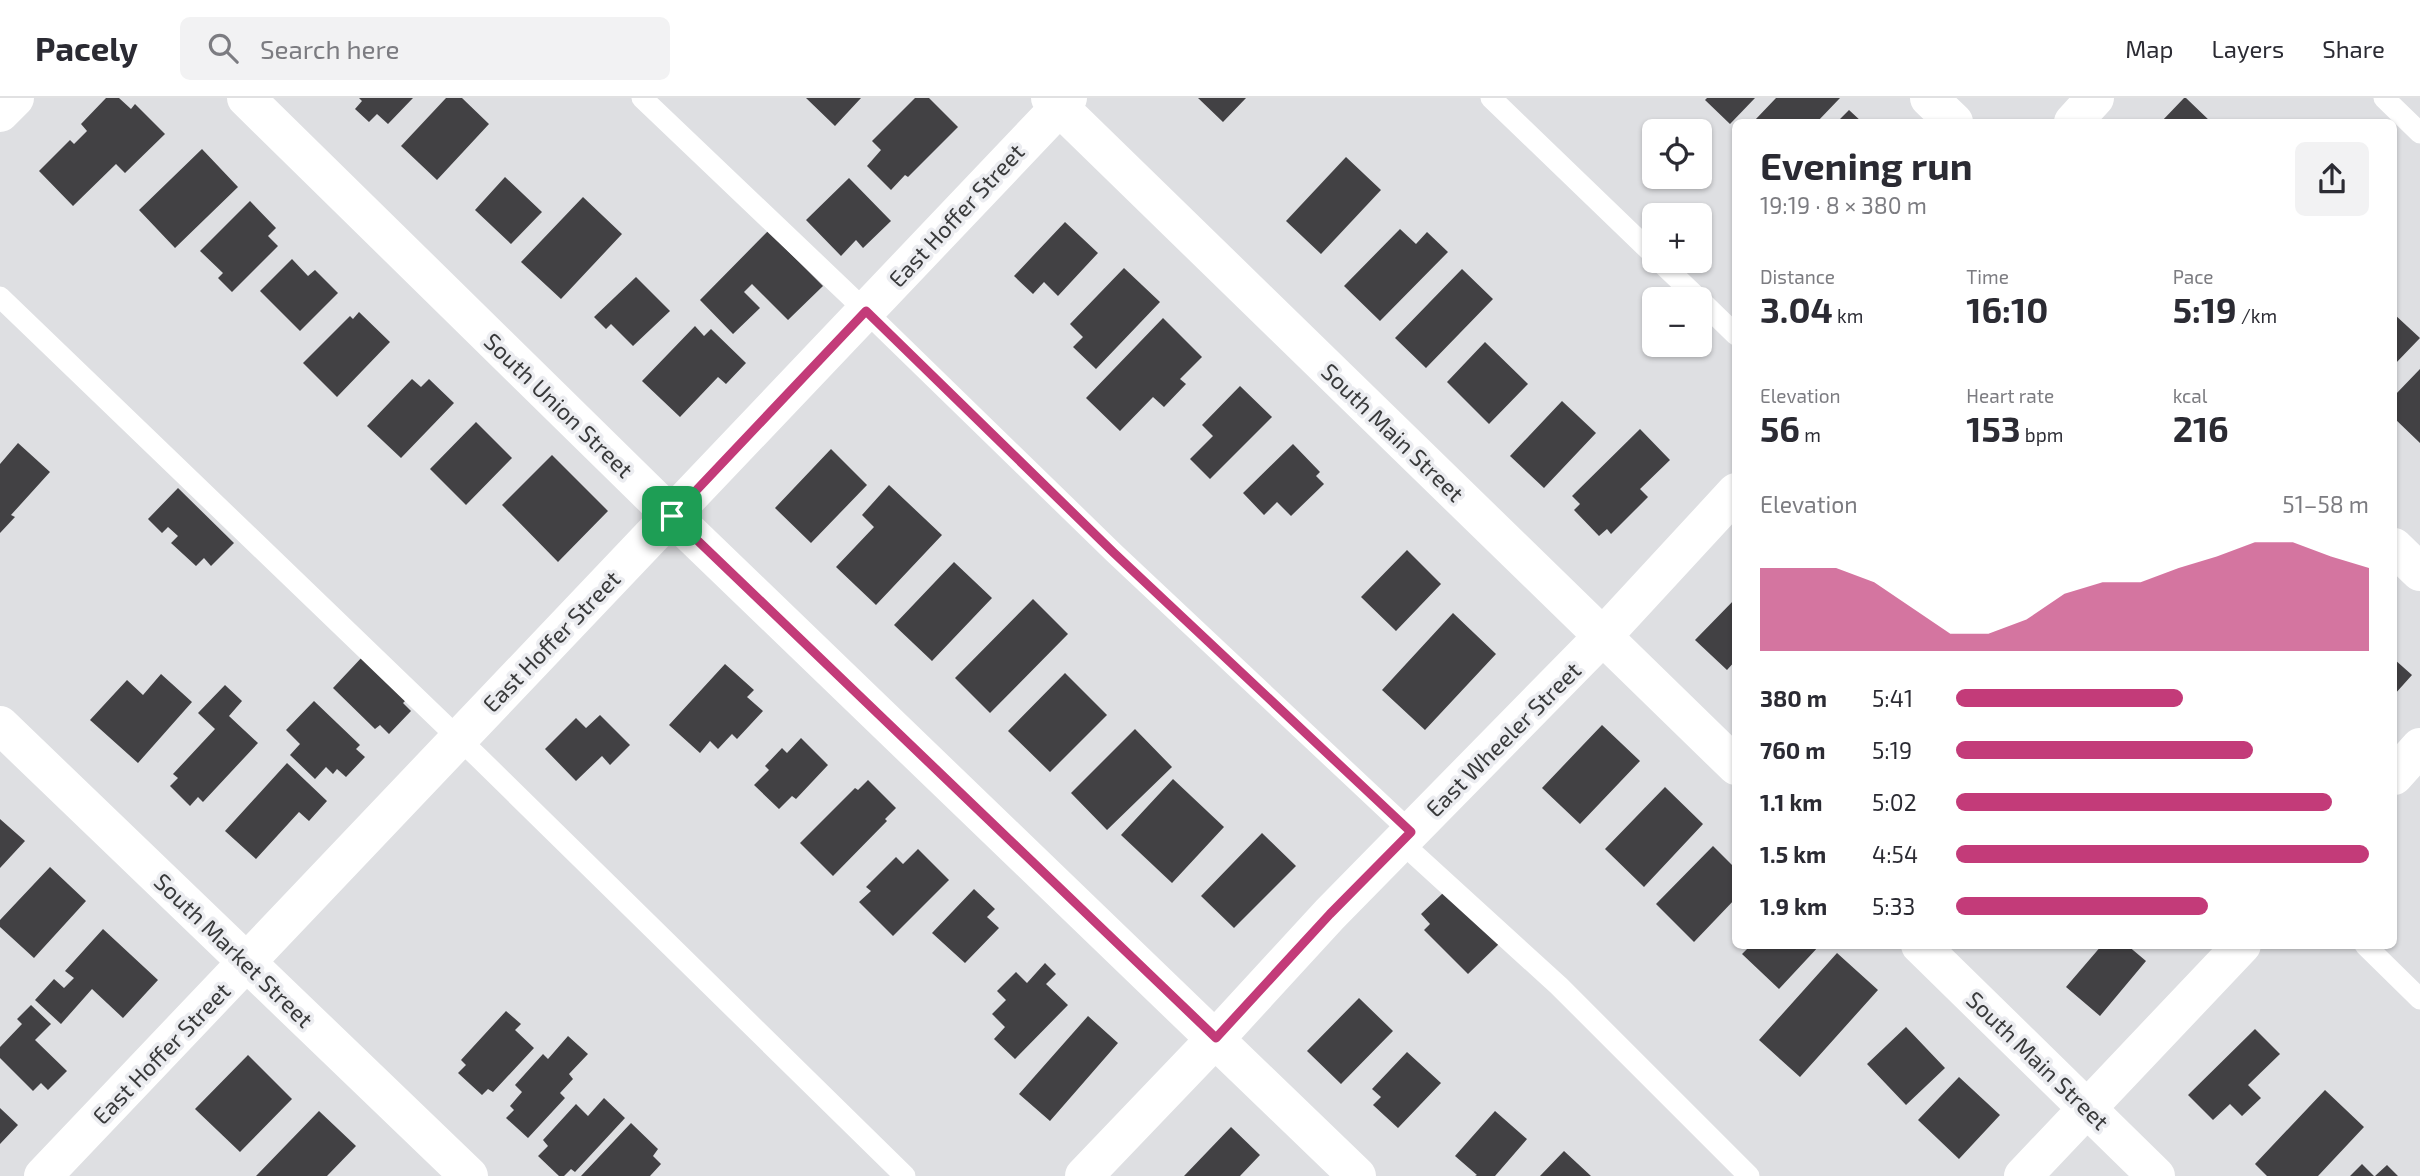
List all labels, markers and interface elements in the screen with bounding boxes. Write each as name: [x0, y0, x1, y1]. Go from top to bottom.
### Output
search box: [180, 17, 670, 80]
text: Pacely: [35, 28, 138, 68]
icon: search: [204, 29, 242, 67]
text: Search here: [260, 33, 400, 64]
text: Map: [2125, 34, 2173, 63]
text: Layers: [2211, 34, 2284, 63]
text: Share: [2322, 34, 2385, 63]
map controls: [1642, 119, 1712, 357]
button: locate: [1642, 119, 1712, 189]
street label: East Hoffer Street: [882, 137, 1030, 292]
text: Evening run: [1760, 142, 1973, 188]
button: share: [2295, 142, 2369, 216]
text: 19:19 · 8 × 380 m: [1760, 191, 1927, 219]
button: +: [1642, 203, 1712, 273]
text: Distance: [1760, 265, 1835, 288]
text: Time: [1966, 265, 2009, 288]
text: Pace: [2173, 265, 2214, 288]
button: −: [1642, 287, 1712, 357]
text: 3.04: [1760, 288, 1833, 330]
text: 16:10: [1966, 288, 2048, 330]
text: 5:19: [2173, 288, 2237, 330]
text: km: [1833, 304, 1863, 327]
text: /km: [2237, 304, 2277, 327]
street label: South Union Street: [479, 327, 639, 483]
street label: South Main Street: [1316, 357, 1470, 507]
text: Elevation: [1760, 384, 1841, 407]
text: Heart rate: [1966, 384, 2054, 407]
text: kcal: [2173, 384, 2207, 407]
text: 56: [1760, 407, 1800, 449]
text: 153: [1966, 407, 2021, 449]
text: 216: [2173, 407, 2229, 449]
text: m: [1800, 423, 1821, 446]
text: bpm: [2021, 423, 2063, 446]
pin: [642, 486, 702, 546]
text: Elevation: [1760, 490, 1858, 518]
text: 51–58 m: [2282, 490, 2369, 518]
icon: arrive: [653, 497, 691, 535]
street label: East Hoffer Street: [476, 564, 626, 718]
street label: East Wheeler Street: [1420, 656, 1586, 822]
text: 380 m: [1760, 684, 1827, 712]
text: 5:41: [1872, 684, 1913, 712]
text: 760 m: [1760, 736, 1825, 764]
text: 5:19: [1872, 736, 1912, 764]
text: 1.1 km: [1760, 788, 1823, 816]
text: 5:02: [1872, 788, 1917, 816]
text: 1.5 km: [1760, 840, 1826, 868]
text: 4:54: [1872, 840, 1918, 868]
street label: South Market Street: [149, 867, 319, 1033]
text: 1.9 km: [1760, 892, 1827, 920]
text: 5:33: [1872, 892, 1915, 920]
street label: East Hoffer Street: [86, 976, 236, 1130]
street label: South Main Street: [1961, 985, 2115, 1135]

